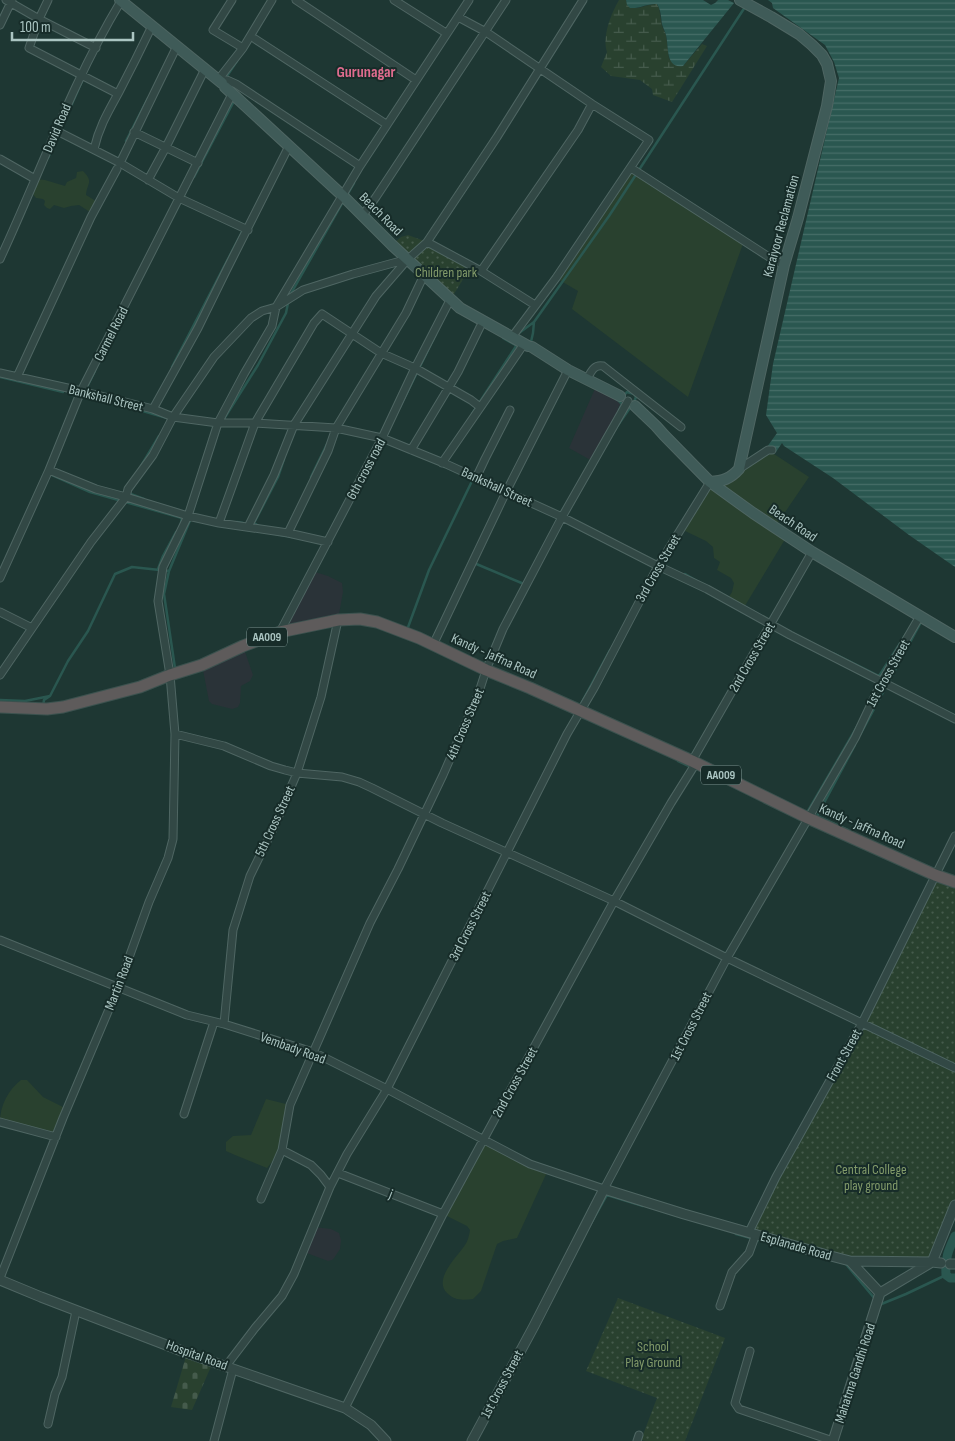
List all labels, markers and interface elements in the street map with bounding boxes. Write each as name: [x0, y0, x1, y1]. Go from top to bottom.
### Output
scale bar: [12, 10, 134, 42]
text: 100 m: [20, 18, 51, 37]
district label: Gurunagar: [336, 63, 396, 82]
street label: David Road: [39, 101, 75, 155]
street label: Karaiyoor Reclamation: [759, 173, 803, 279]
street label: Beach Road: [356, 189, 406, 239]
park label: Children park: [415, 264, 478, 281]
street label: Carmel Road: [90, 304, 132, 364]
street label: Bankshall Street: [67, 381, 145, 415]
street label: 6th cross road: [343, 435, 389, 502]
street label: Bankshall Street: [459, 463, 535, 511]
street label: Beach Road: [766, 501, 820, 545]
street label: 3rd Cross Street: [632, 531, 684, 605]
street label: 2nd Cross Street: [725, 619, 779, 695]
road number: AA009: [247, 628, 287, 646]
street label: Kandy - Jaffna Road: [449, 630, 539, 682]
street label: 1st Cross Street: [863, 636, 913, 710]
street label: 4th Cross Street: [442, 686, 488, 762]
road number: AA009: [701, 766, 741, 784]
street label: 5th Cross Street: [251, 783, 299, 859]
street label: Kandy - Jaffna Road: [817, 800, 907, 852]
street label: 3rd Cross Street: [445, 888, 495, 964]
street label: Martin Road: [101, 954, 137, 1012]
street label: 1st Cross Street: [667, 989, 715, 1063]
street label: Front Street: [823, 1026, 865, 1084]
street label: Vembady Road: [258, 1028, 328, 1068]
street label: 2nd Cross Street: [489, 1044, 541, 1120]
park label: Central College play ground: [835, 1161, 907, 1194]
street label: j: [386, 1185, 395, 1202]
street label: Esplanade Road: [759, 1228, 834, 1264]
street label: Mahatma Gandhi Road: [831, 1321, 879, 1425]
street label: Hospital Road: [164, 1336, 230, 1374]
park label: School Play Ground: [625, 1338, 681, 1371]
street label: 1st Cross Street: [477, 1347, 527, 1421]

